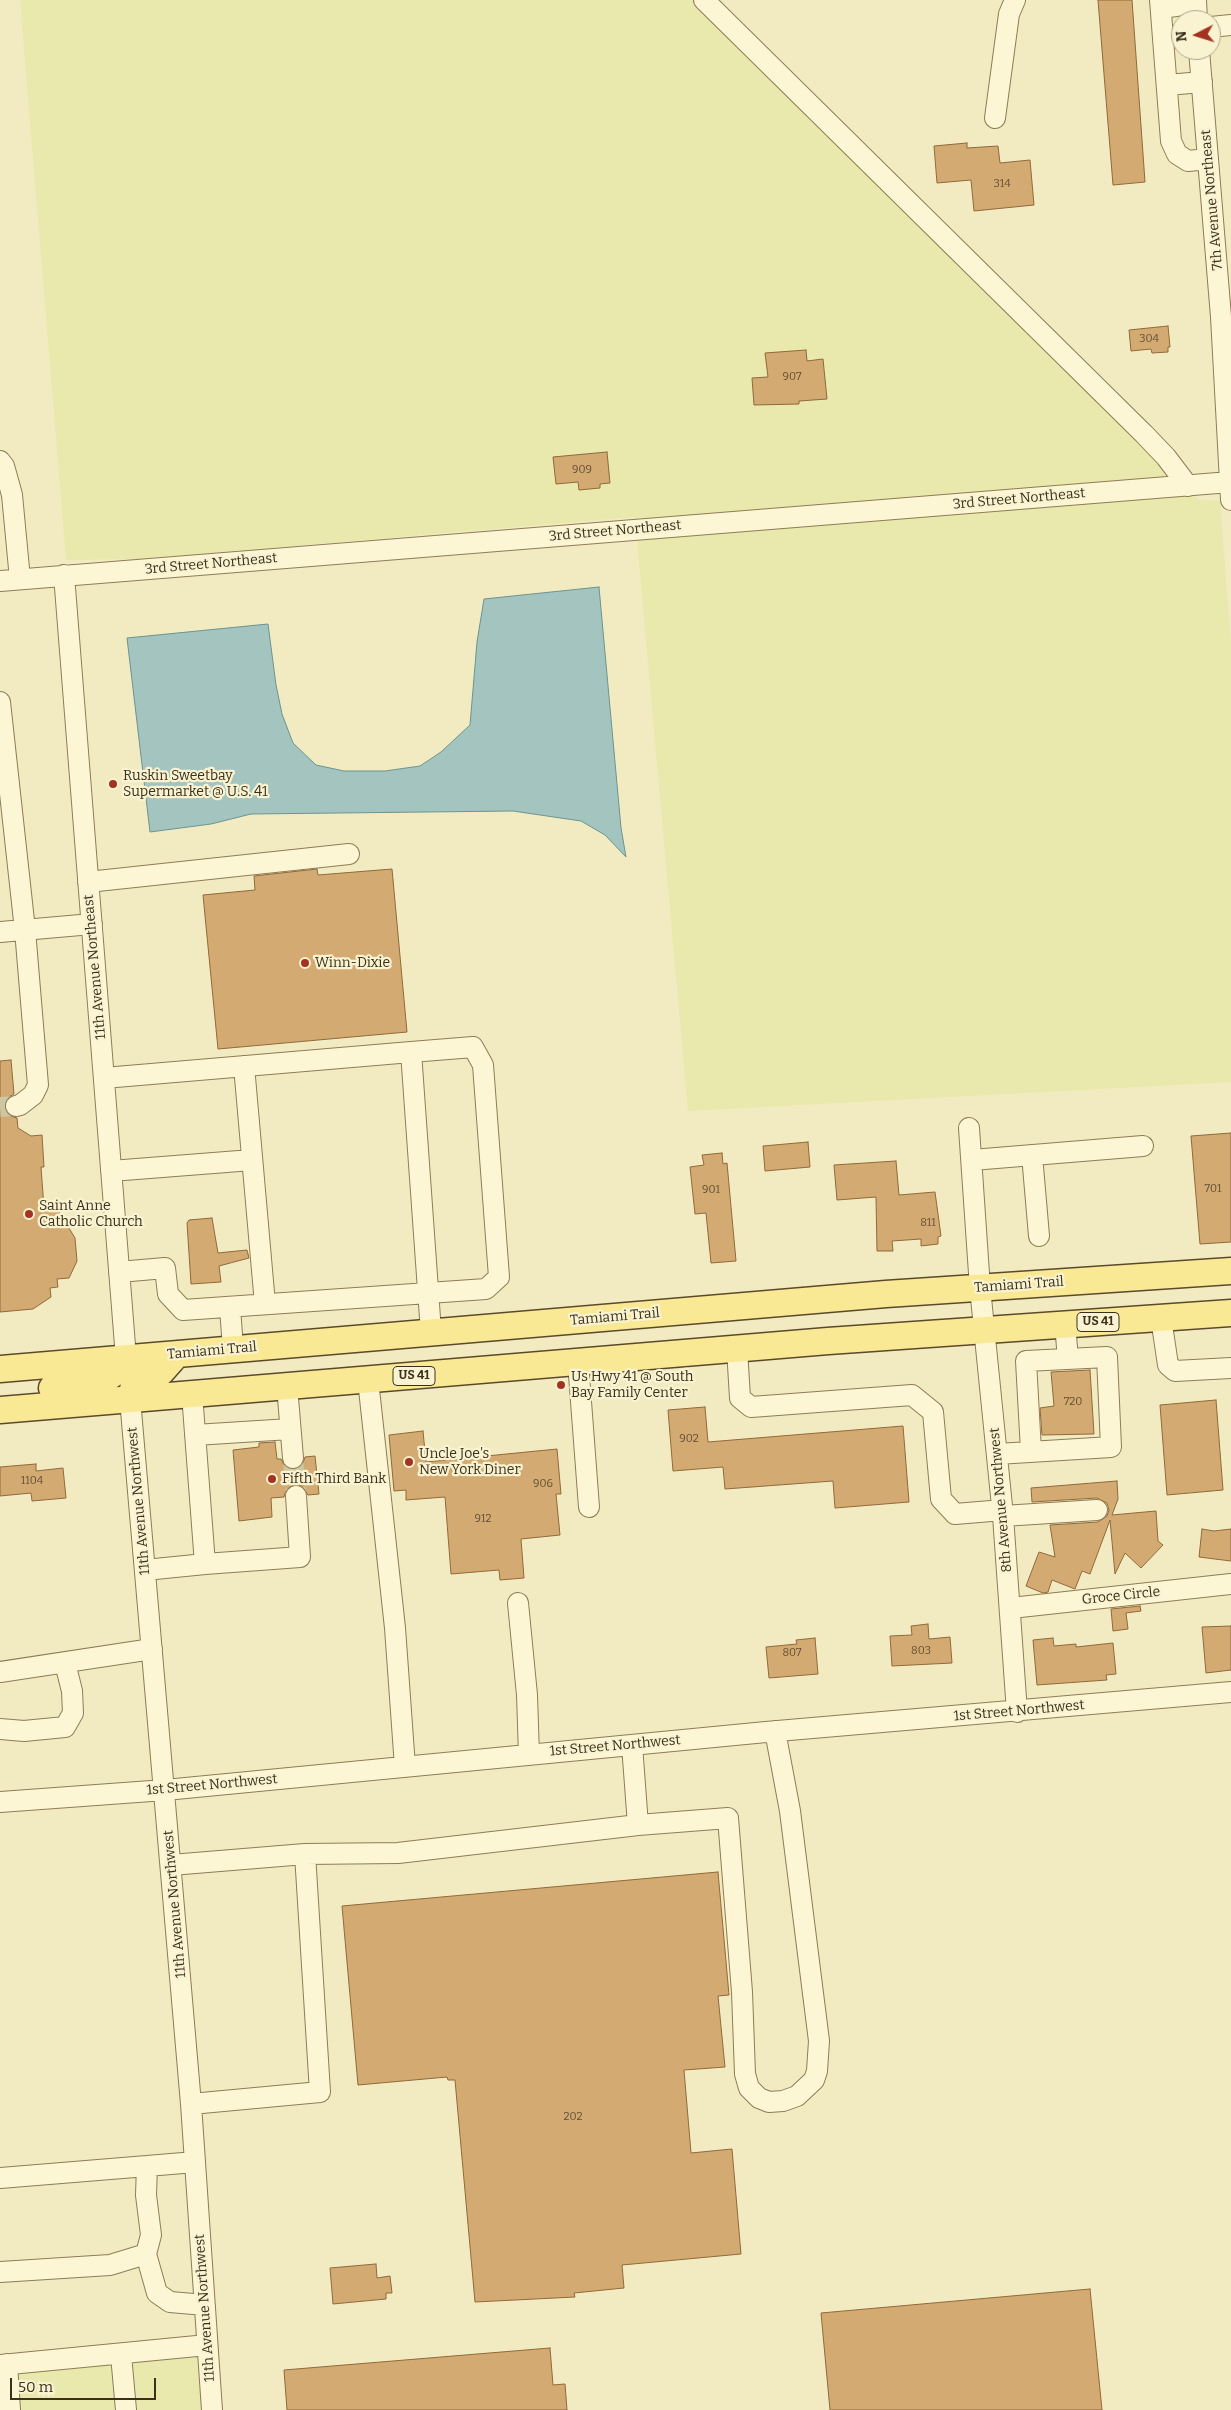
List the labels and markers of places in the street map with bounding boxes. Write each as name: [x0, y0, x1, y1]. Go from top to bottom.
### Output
place label: Ruskin Sweetbay Supermarket @ U.S. 41: [123, 768, 268, 800]
marker: Ruskin Sweetbay Supermarket @ U.S. 41: [107, 778, 119, 790]
place label: Winn-Dixie: [315, 955, 390, 971]
marker: Winn-Dixie: [299, 957, 311, 969]
place label: Saint Anne Catholic Church: [39, 1198, 143, 1230]
marker: Saint Anne Catholic Church: [23, 1208, 35, 1220]
place label: Us Hwy 41 @ South Bay Family Center: [571, 1369, 693, 1401]
marker: Us Hwy 41 @ South Bay Family Center: [555, 1379, 567, 1391]
place label: Uncle Joe's New York Diner: [419, 1446, 521, 1478]
marker: Uncle Joe's New York Diner: [403, 1456, 415, 1468]
place label: Fifth Third Bank: [282, 1471, 386, 1487]
marker: Fifth Third Bank: [266, 1473, 278, 1485]

